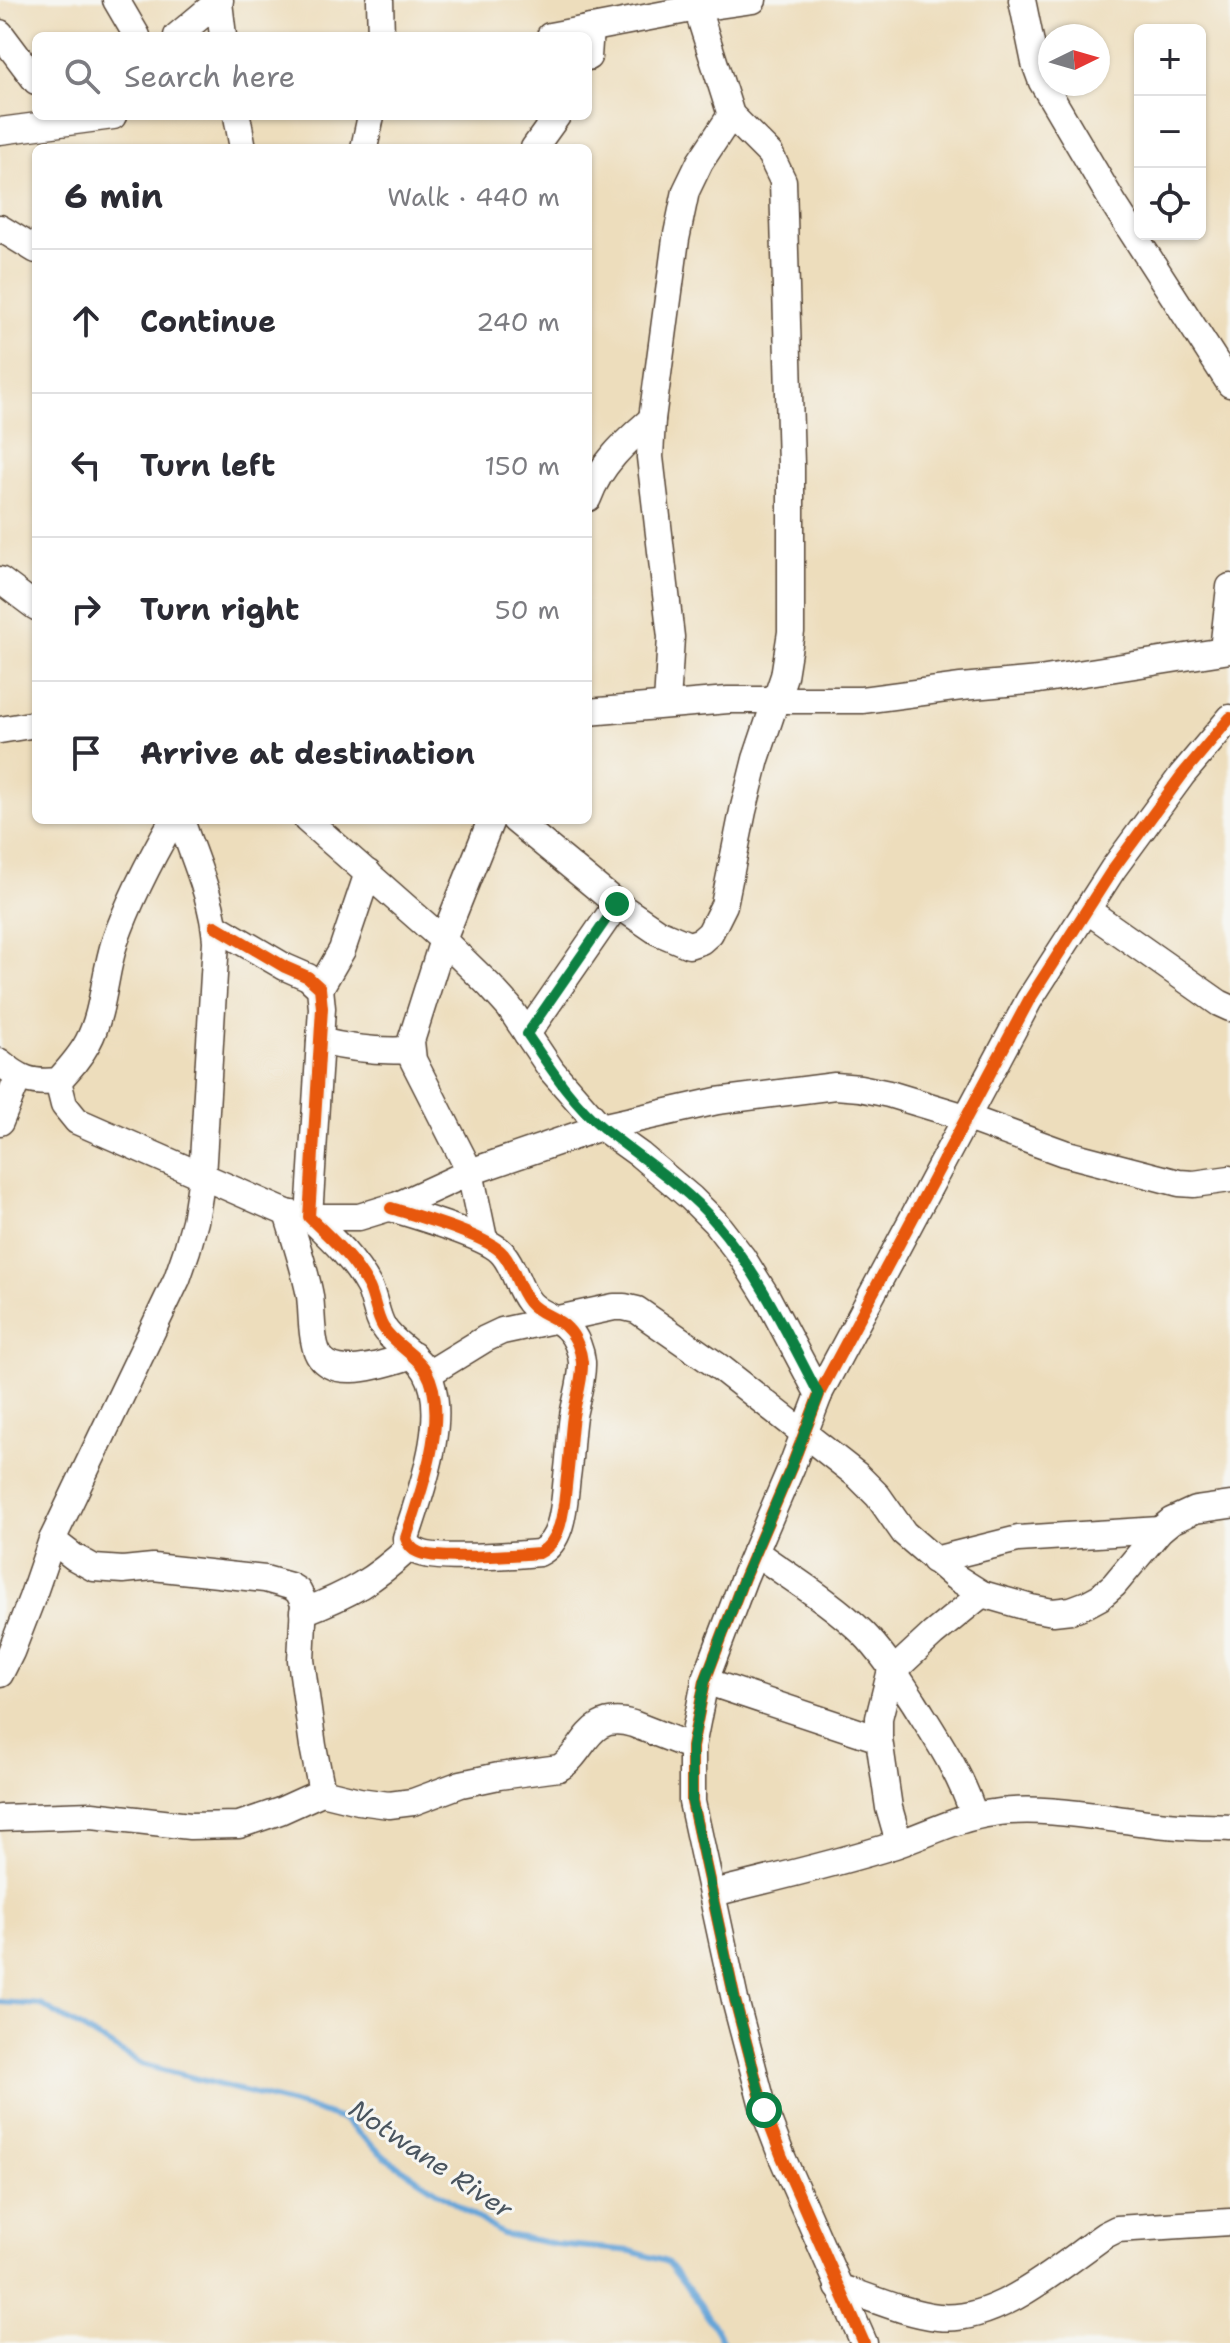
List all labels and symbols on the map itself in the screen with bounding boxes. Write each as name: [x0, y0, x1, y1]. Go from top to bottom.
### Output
north arrow: [1038, 24, 1110, 96]
route end: [599, 886, 635, 922]
water label: Notwane River: [342, 2091, 521, 2227]
route start: [746, 2092, 782, 2128]

